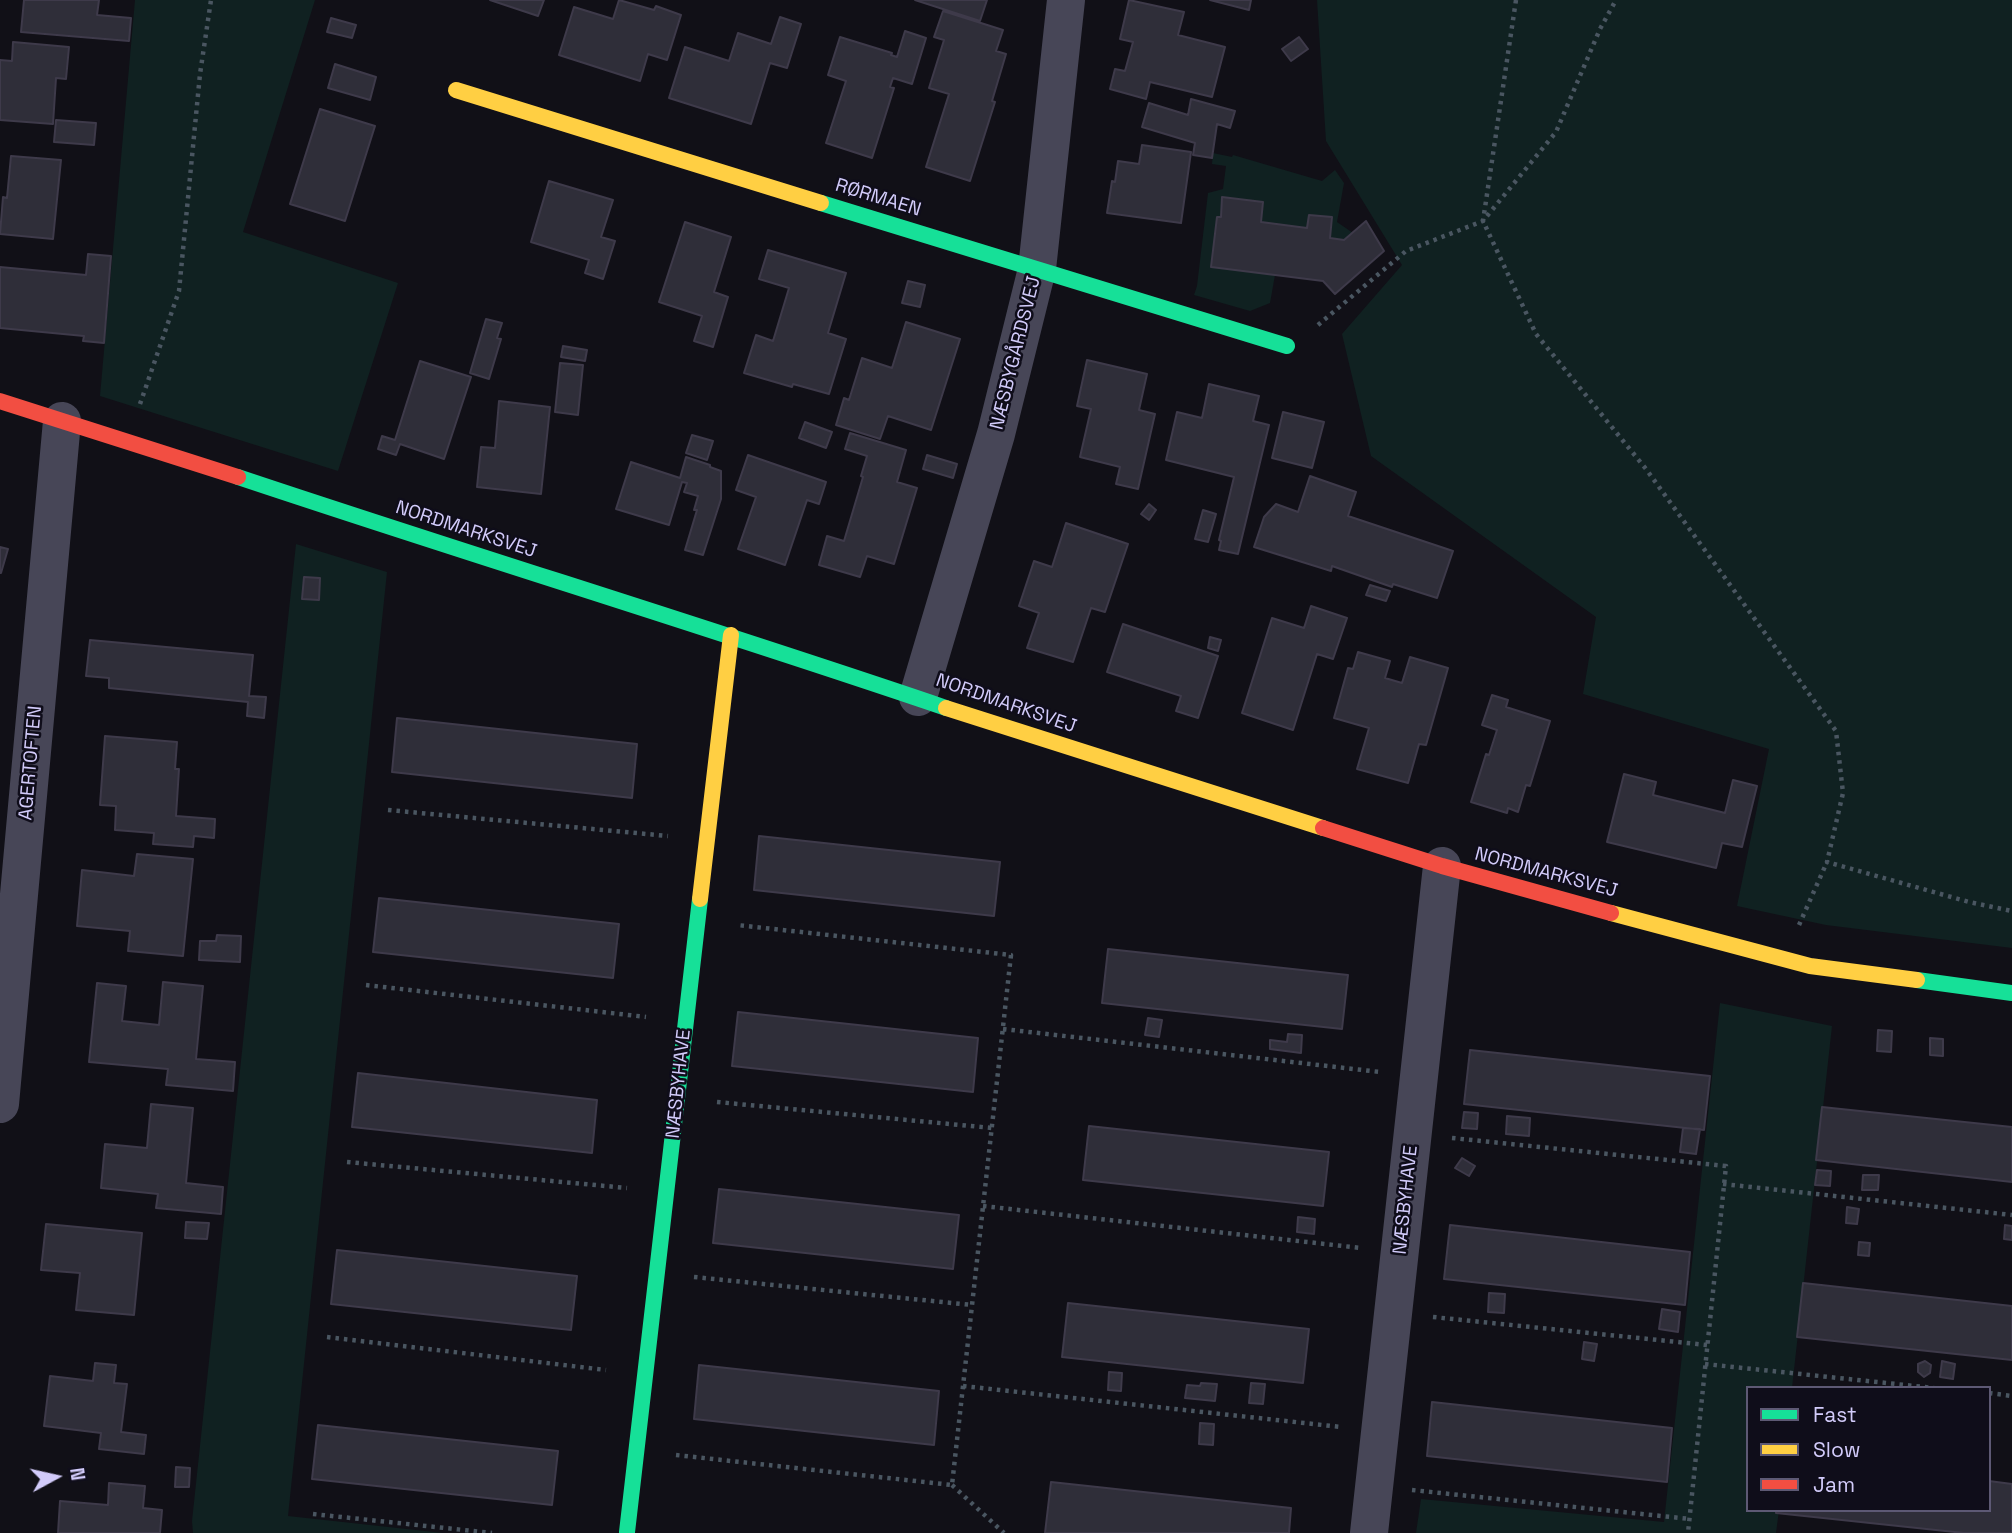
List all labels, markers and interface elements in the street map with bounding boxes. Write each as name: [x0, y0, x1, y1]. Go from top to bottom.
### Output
street label: RØRMAEN: [832, 174, 924, 222]
street label: NÆSBYGÅRDSVEJ: [986, 274, 1046, 432]
street label: NORDMARKSVEJ: [393, 496, 539, 564]
street label: NORDMARKSVEJ: [933, 669, 1079, 739]
street label: AGERTOFTEN: [15, 705, 47, 821]
street label: NORDMARKSVEJ: [1472, 843, 1620, 903]
street label: NÆSBYHAVE: [662, 1028, 696, 1140]
street label: NÆSBYHAVE: [1389, 1144, 1423, 1256]
legend: [1746, 1386, 1991, 1512]
text: Fast: [1813, 1401, 1857, 1428]
text: Slow: [1813, 1436, 1861, 1463]
north arrow: [21, 1442, 91, 1512]
text: N: [64, 1466, 91, 1482]
text: Jam: [1813, 1471, 1855, 1498]

